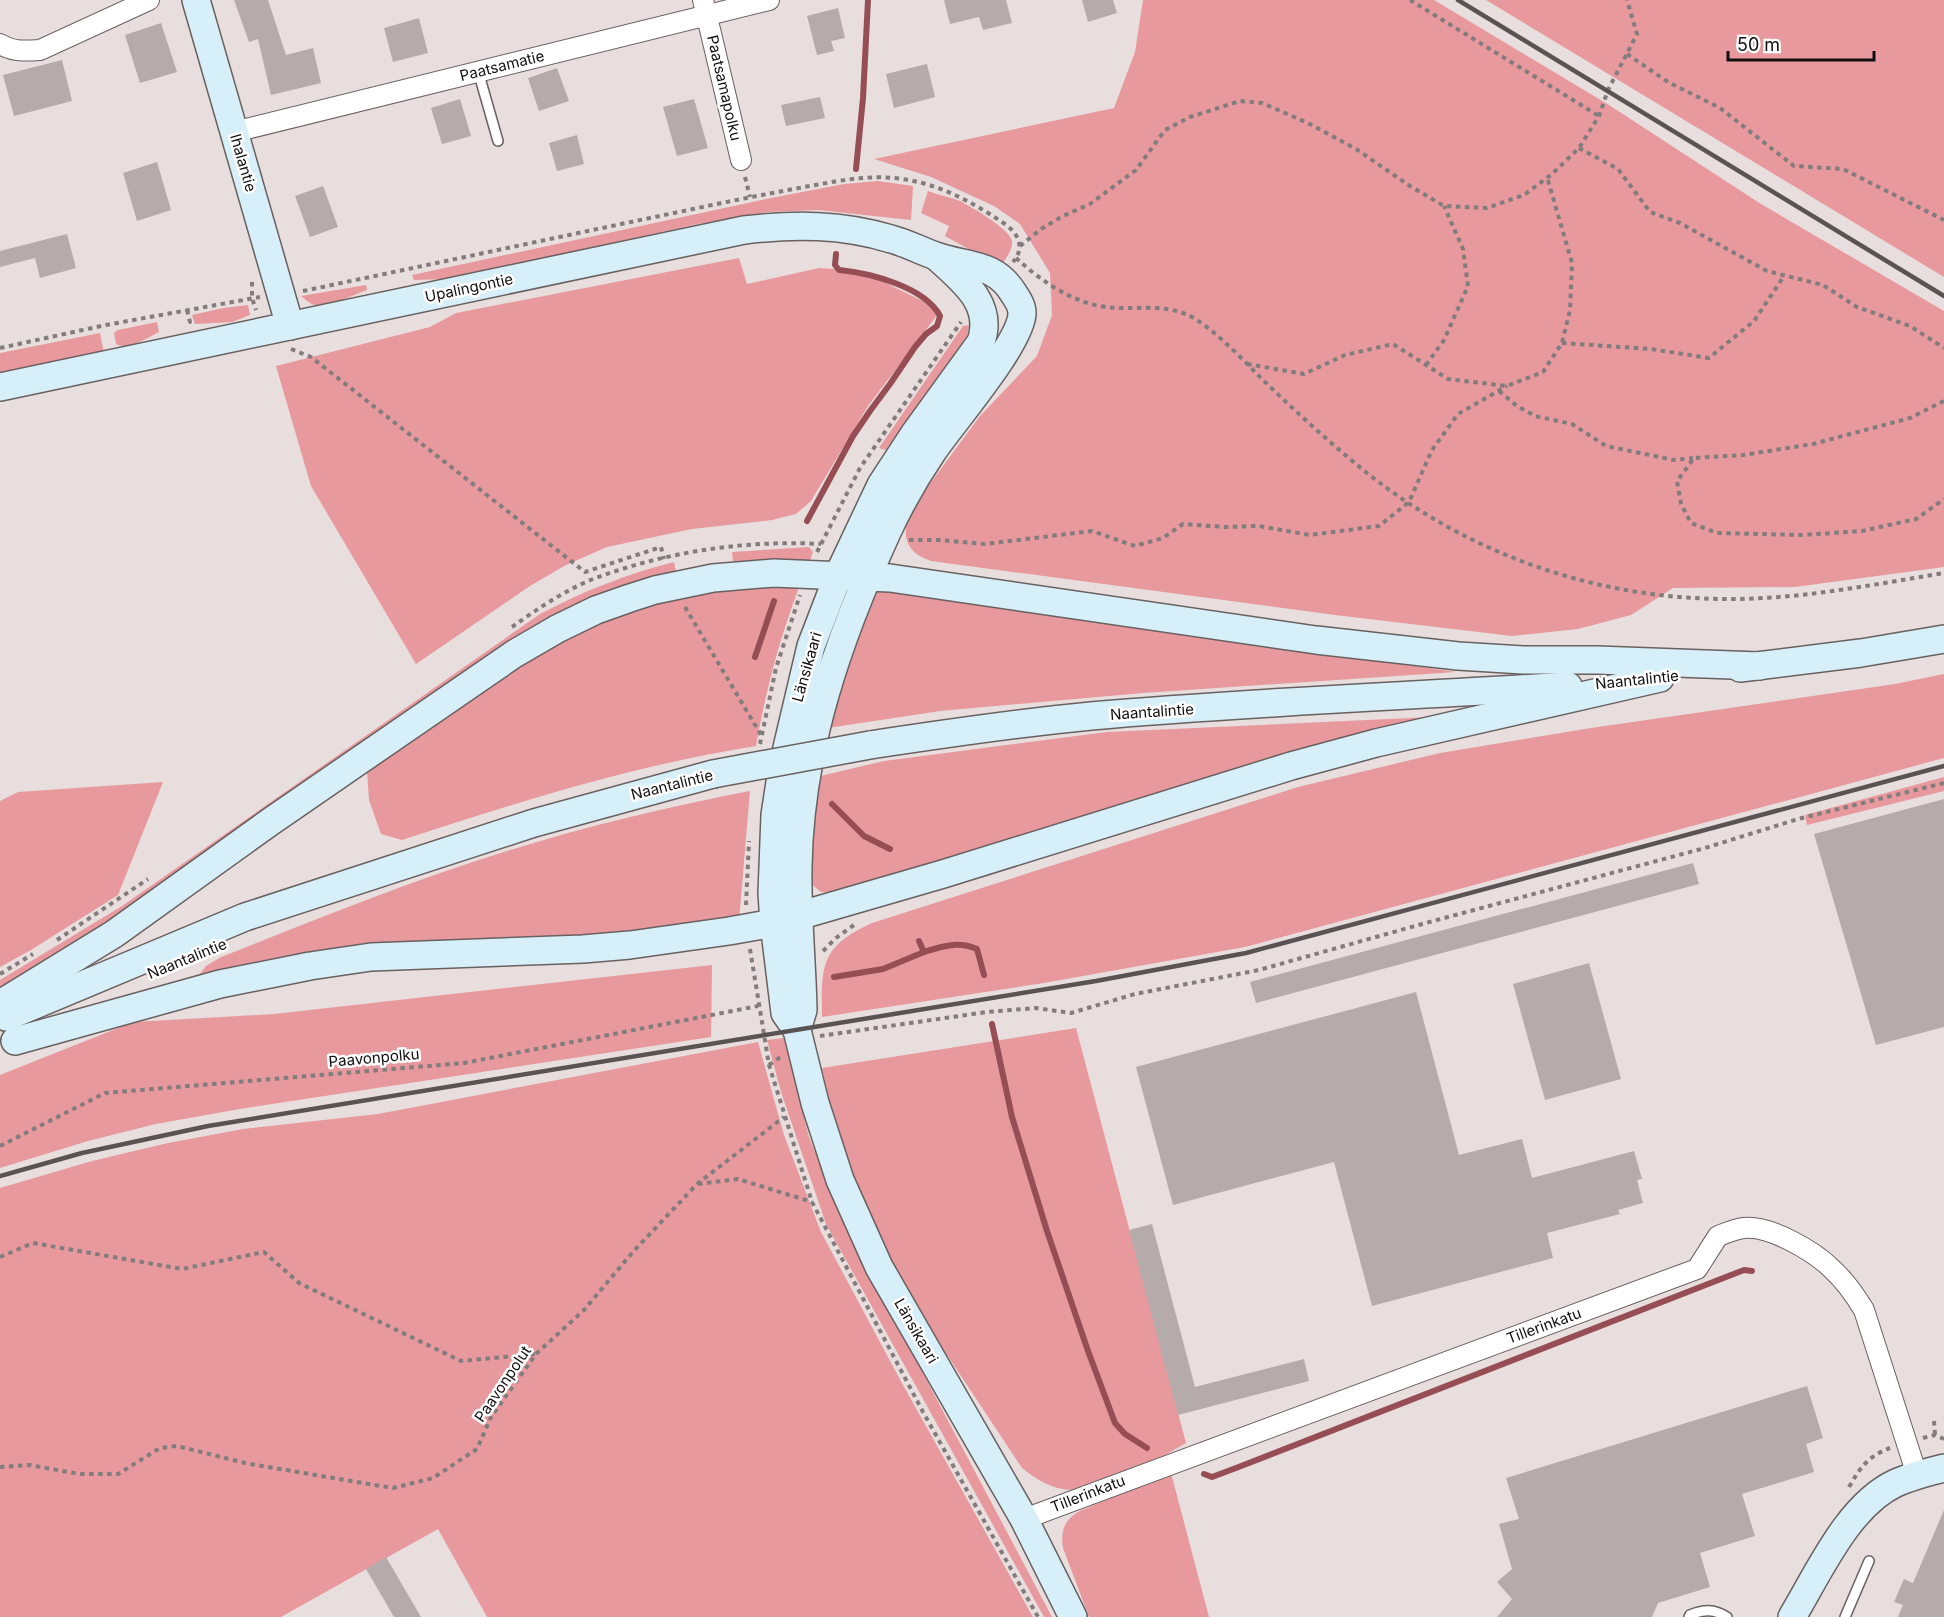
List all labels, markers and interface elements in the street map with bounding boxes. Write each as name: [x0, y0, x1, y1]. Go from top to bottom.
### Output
scale bar: [1728, 24, 1874, 62]
street label: Paatsamapolku: [703, 33, 746, 143]
text: 50 m: [1737, 34, 1780, 55]
street label: Paatsamatie: [458, 46, 546, 85]
street label: Ihalantie: [226, 132, 261, 194]
street label: Upalingontie: [423, 269, 515, 306]
street label: Länsikaari: [787, 630, 826, 704]
street label: Naantalintie: [1594, 666, 1680, 693]
street label: Naantalintie: [1109, 699, 1194, 724]
street label: Naantalintie: [629, 765, 715, 804]
street label: Naantalintie: [144, 934, 229, 983]
street label: Paavonpolku: [328, 1044, 420, 1071]
street label: Länsikaari: [890, 1295, 943, 1367]
street label: Tillerinkatu: [1504, 1303, 1584, 1348]
street label: Paavonpolut: [470, 1342, 535, 1425]
street label: Tillerinkatu: [1048, 1471, 1128, 1516]

